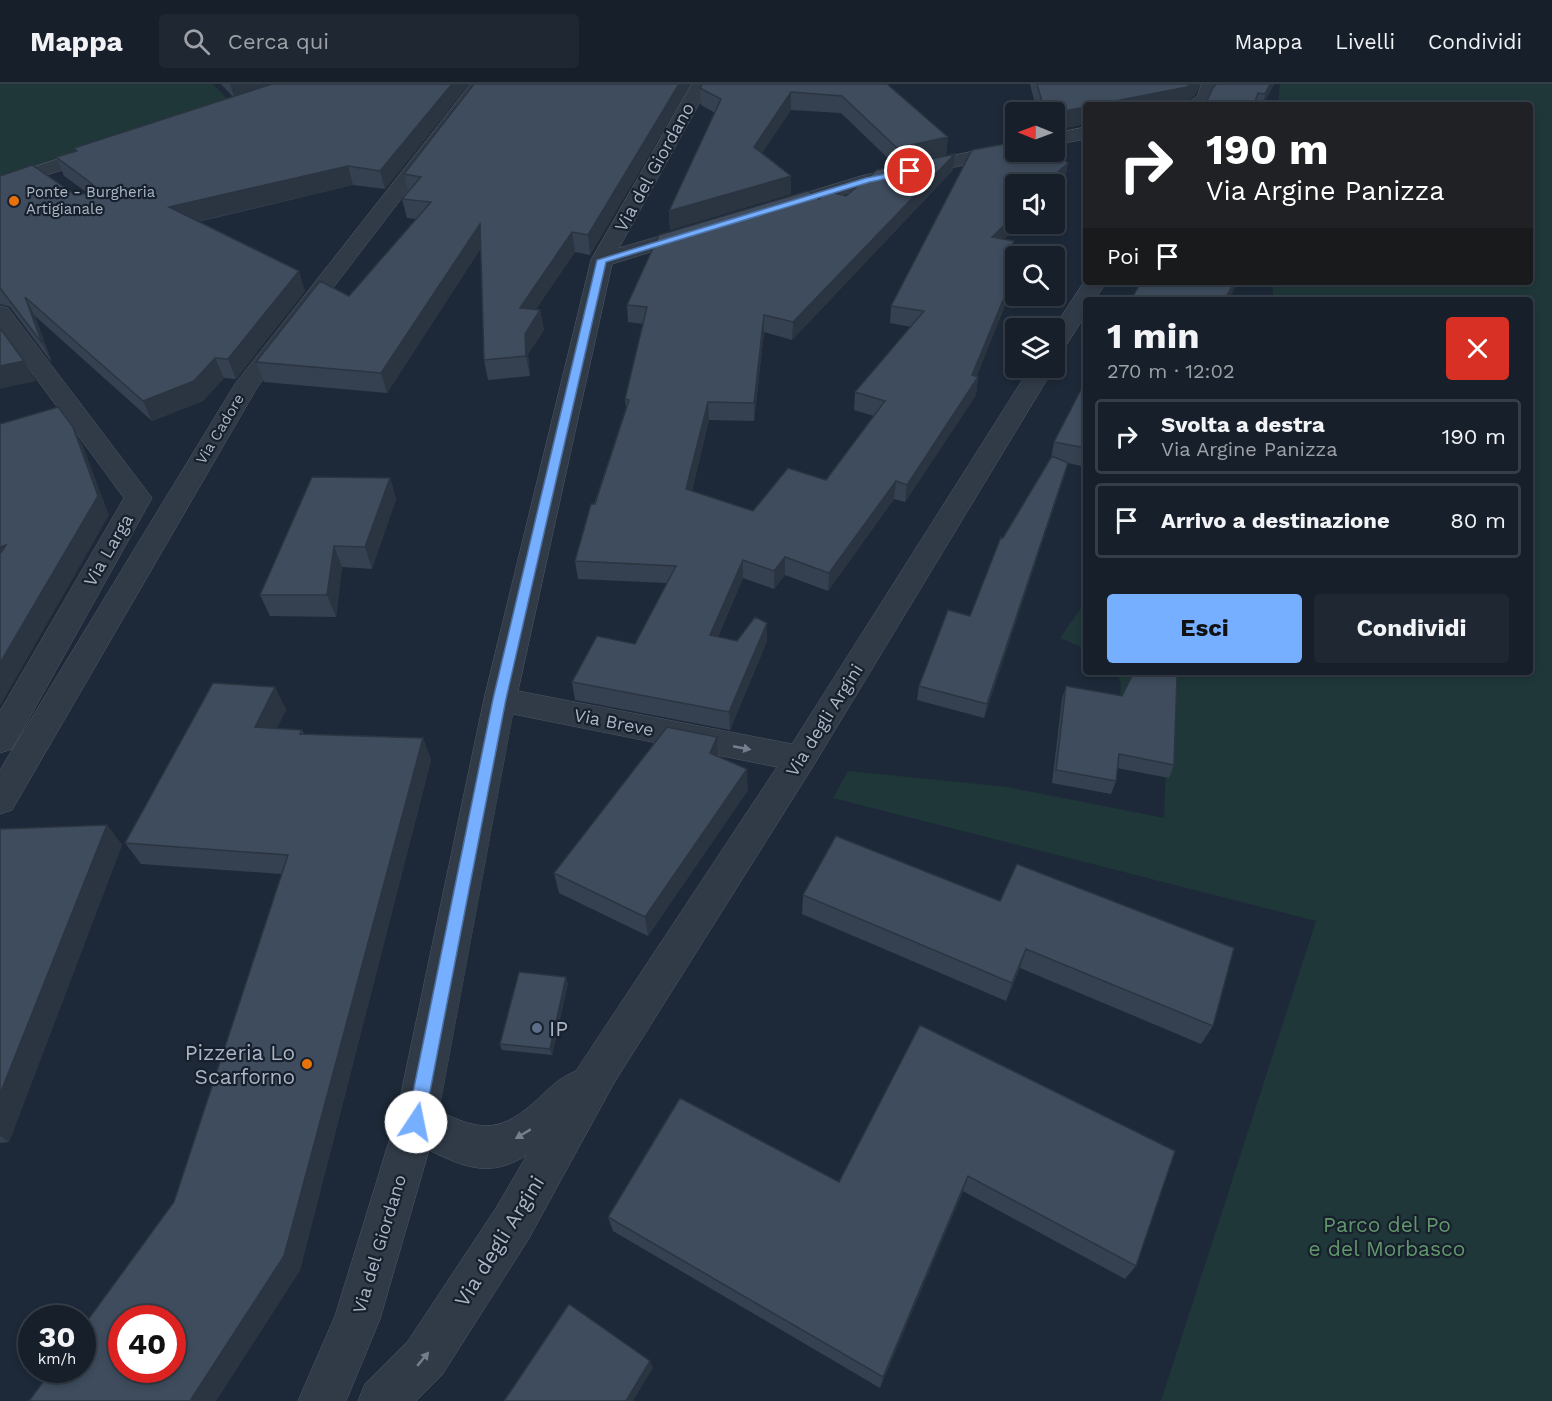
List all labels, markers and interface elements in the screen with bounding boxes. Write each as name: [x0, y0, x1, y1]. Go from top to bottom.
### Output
search box: [159, 14, 579, 68]
text: Mappa: [30, 25, 123, 58]
icon: search: [180, 25, 213, 58]
text: Cerca qui: [228, 29, 329, 54]
text: Mappa: [1234, 29, 1302, 54]
text: Livelli: [1335, 29, 1395, 54]
text: Condividi: [1428, 29, 1522, 54]
street label: Via del Giordano: [610, 99, 698, 235]
north arrow: [1005, 102, 1065, 162]
map controls: [1005, 102, 1065, 378]
text: 190 m: [1206, 125, 1329, 174]
icon: right: [1107, 126, 1185, 204]
pin: [884, 145, 935, 196]
icon: arrive: [893, 154, 926, 187]
button: sound: [1005, 174, 1065, 234]
text: Via Argine Panizza: [1206, 175, 1444, 207]
place label: Ponte - Burgheria Artigianale: [26, 183, 156, 218]
marker: Ponte - Burgheria Artigianale: [7, 194, 21, 208]
icon: arrive: [1151, 240, 1184, 273]
text: Poi: [1107, 244, 1139, 269]
button: search: [1005, 246, 1065, 306]
text: 1 min: [1107, 315, 1199, 357]
button: close: [1446, 317, 1509, 380]
button: layers: [1005, 318, 1065, 378]
text: 270 m · 12:02: [1107, 359, 1235, 383]
street label: Via Cadore: [192, 391, 248, 467]
text: Svolta a destra: [1161, 412, 1325, 437]
icon: right: [1110, 420, 1143, 453]
text: 190 m: [1442, 424, 1506, 449]
text: Via Argine Panizza: [1161, 437, 1338, 461]
icon: arrive: [1110, 504, 1143, 537]
text: Arrivo a destinazione: [1161, 508, 1390, 533]
text: 80 m: [1450, 508, 1506, 533]
street label: Via Larga: [79, 510, 137, 590]
button: Esci: [1107, 594, 1302, 663]
button: Condividi: [1314, 594, 1509, 663]
street label: Via degli Argini: [781, 660, 867, 780]
street label: Via Breve: [572, 704, 656, 740]
one-way arrow: [733, 744, 752, 753]
place label: IP: [549, 1016, 568, 1041]
marker: IP: [530, 1021, 544, 1035]
place label: Pizzeria Lo Scarforno: [185, 1040, 295, 1089]
marker: Pizzeria Lo Scarforno: [300, 1057, 314, 1071]
position arrow: [384, 1090, 448, 1154]
one-way arrow: [515, 1128, 531, 1139]
street label: Via degli Argini: [449, 1171, 549, 1311]
street label: Via del Giordano: [348, 1172, 410, 1316]
park label: Parco del Po e del Morbasco: [1309, 1212, 1465, 1261]
speed limit sign: 40: [108, 1305, 186, 1383]
text: 30: [38, 1319, 76, 1354]
text: km/h: [38, 1350, 76, 1368]
one-way arrow: [416, 1351, 429, 1367]

